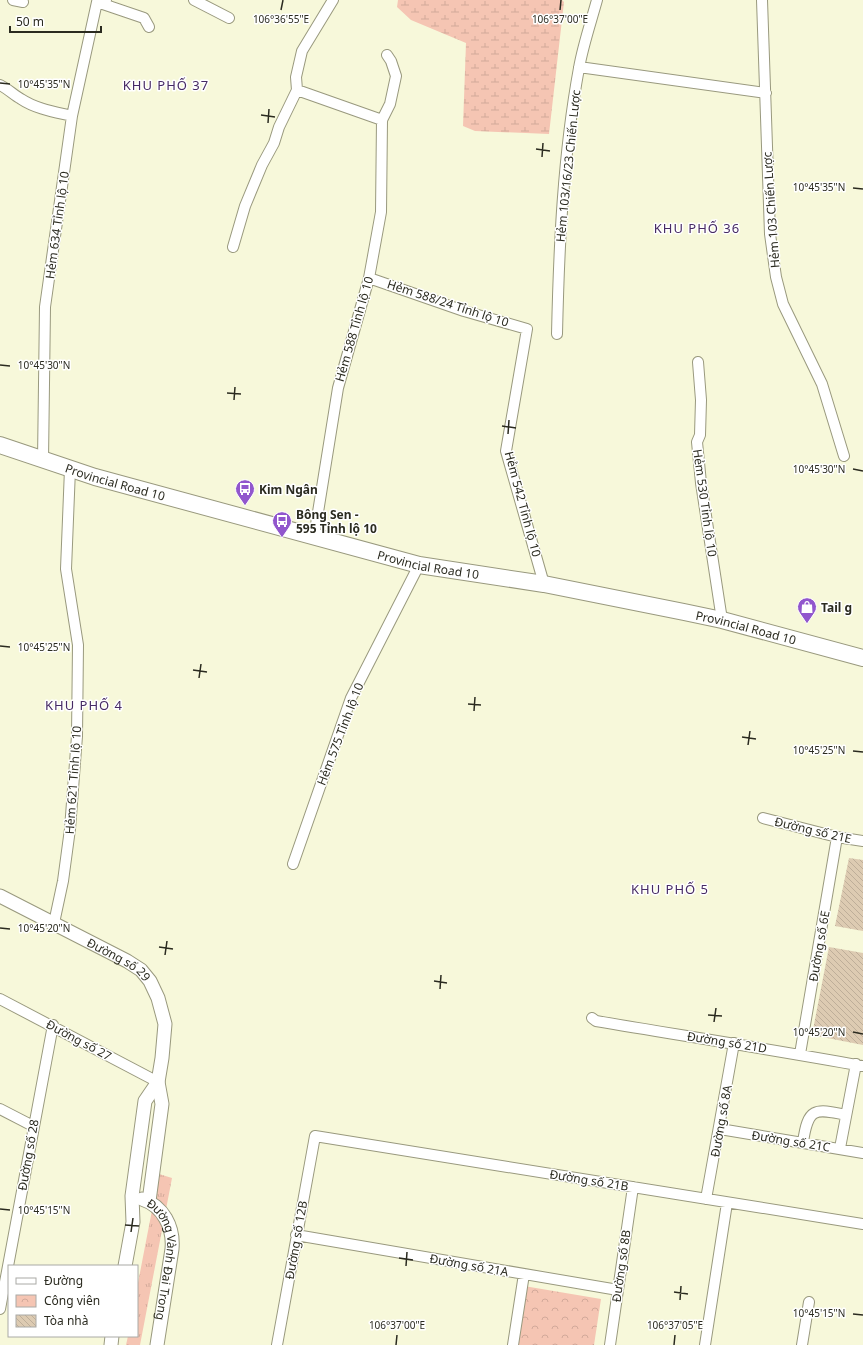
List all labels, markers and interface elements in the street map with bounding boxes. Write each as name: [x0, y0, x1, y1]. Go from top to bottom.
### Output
scale bar: [10, 8, 101, 34]
text: 106°36'55"E: [253, 12, 309, 26]
text: 106°37'00"E: [532, 12, 588, 26]
text: 50 m: [16, 13, 44, 30]
district label: KHU PHỐ 37: [123, 76, 209, 94]
text: 10°45'35"N: [18, 77, 70, 91]
street label: Hẻm 103/16/23 Chiến Lược: [552, 89, 584, 243]
street label: Hẻm 103 Chiến Lược: [758, 151, 784, 269]
street label: Hẻm 634 Tỉnh lộ 10: [41, 170, 73, 280]
text: 10°45'35"N: [793, 180, 845, 194]
district label: KHU PHỐ 36: [654, 219, 740, 237]
street label: Hẻm 588 Tỉnh lộ 10: [331, 274, 377, 384]
street label: Hẻm 588/24 Tỉnh lộ 10: [385, 275, 511, 331]
text: 10°45'30"N: [18, 358, 70, 372]
street label: Hẻm 530 Tỉnh lộ 10: [689, 448, 721, 558]
street label: Hẻm 542 Tỉnh lộ 10: [501, 449, 545, 559]
street label: Provincial Road 10: [63, 459, 167, 504]
text: 10°45'30"N: [793, 462, 845, 476]
bus stop icon: Kim Ngân: [234, 478, 256, 506]
place label: Kim Ngân: [259, 481, 318, 498]
place label: Bông Sen - 595 Tỉnh lộ 10: [296, 506, 377, 537]
bus stop icon: Bông Sen - 595 Tỉnh lộ 10: [271, 510, 293, 538]
street label: Provincial Road 10: [376, 546, 480, 583]
shop icon: Tail g: [796, 596, 818, 624]
place label: Tail g: [821, 599, 852, 616]
street label: Provincial Road 10: [694, 606, 798, 648]
text: 10°45'25"N: [18, 640, 70, 654]
street label: Hẻm 575 Tỉnh lộ 10: [313, 680, 367, 788]
district label: KHU PHỐ 4: [45, 696, 123, 714]
street label: Hẻm 621 Tỉnh lộ 10: [61, 725, 85, 835]
text: 10°45'25"N: [793, 743, 845, 757]
street label: Đường số 21E: [773, 813, 853, 847]
district label: KHU PHỐ 5: [631, 880, 709, 898]
street label: Đường số 6E: [804, 909, 834, 983]
text: 10°45'20"N: [18, 921, 70, 935]
street label: Đường số 29: [84, 934, 155, 985]
street label: Đường số 27: [43, 1016, 115, 1064]
text: 10°45'20"N: [793, 1025, 845, 1039]
street label: Đường số 21D: [686, 1027, 768, 1057]
street label: Đường số 8A: [706, 1083, 736, 1158]
street label: Đường số 28: [13, 1118, 43, 1192]
street label: Đường số 21C: [750, 1126, 832, 1156]
street label: Đường số 21B: [548, 1165, 630, 1195]
street label: Đường Vành Đai Trong: [144, 1194, 181, 1322]
street label: Đường số 12B: [281, 1199, 311, 1281]
text: 10°45'15"N: [18, 1203, 70, 1217]
street label: Đường số 8B: [608, 1229, 635, 1303]
street label: Đường số 21A: [428, 1250, 510, 1280]
legend: [8, 1265, 138, 1337]
text: Đường: [44, 1272, 83, 1289]
text: Công viên: [44, 1292, 100, 1309]
text: 10°45'15"N: [793, 1306, 845, 1320]
text: Tòa nhà: [44, 1312, 89, 1329]
text: 106°37'00"E: [369, 1318, 425, 1332]
text: 106°37'05"E: [647, 1318, 703, 1332]

